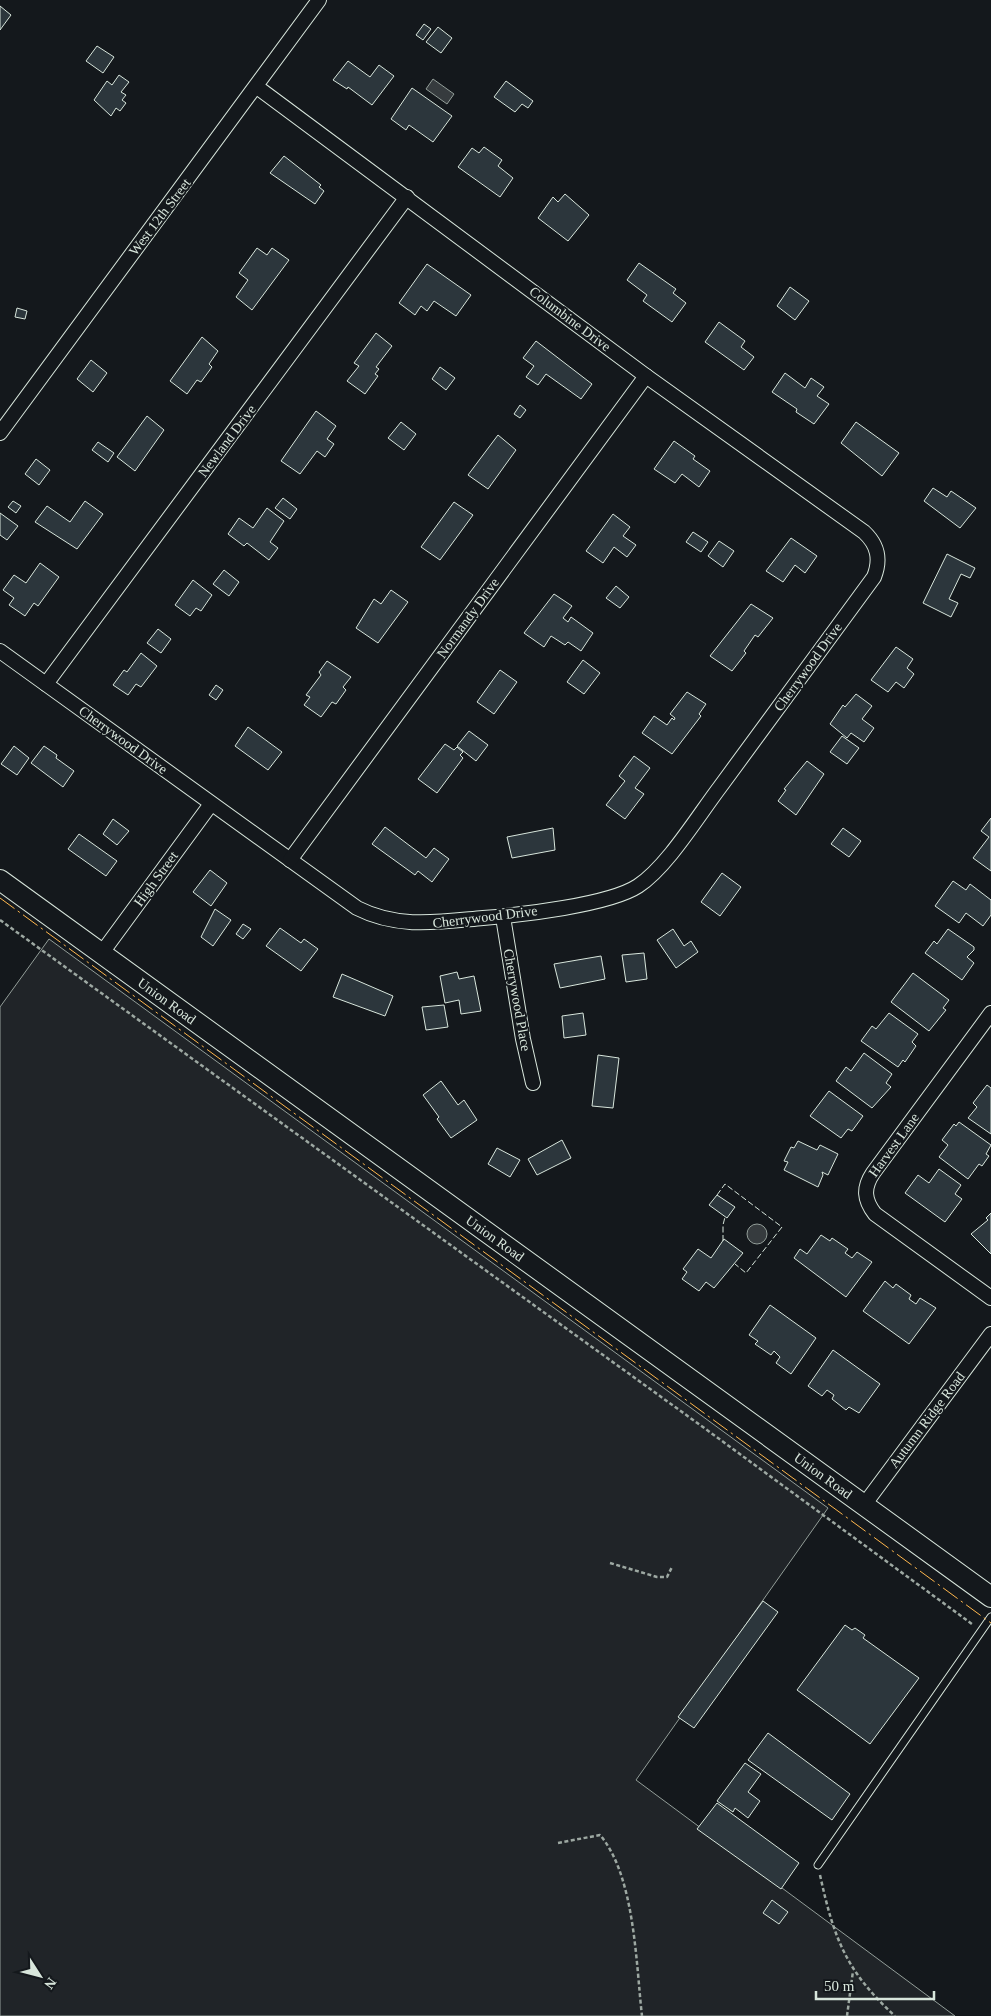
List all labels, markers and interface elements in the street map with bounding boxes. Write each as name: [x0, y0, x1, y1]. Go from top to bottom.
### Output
street label: West 12th Street: [126, 176, 194, 258]
street label: Columbine Drive: [527, 284, 613, 354]
street label: Newland Drive: [195, 402, 259, 480]
street label: Normandy Drive: [434, 575, 502, 661]
street label: Cherrywood Drive: [771, 620, 845, 714]
street label: Cherrywood Drive: [76, 703, 170, 777]
street label: High Street: [131, 849, 181, 909]
street label: Cherrywood Drive: [432, 903, 538, 931]
street label: Cherrywood Place: [501, 948, 533, 1052]
street label: Union Road: [135, 975, 199, 1027]
street label: Harvest Lane: [866, 1110, 922, 1180]
street label: Union Road: [463, 1212, 527, 1264]
street label: Autumn Ridge Road: [886, 1369, 968, 1471]
street label: Union Road: [791, 1450, 855, 1502]
north arrow: [15, 1951, 65, 2001]
scale bar: [816, 1968, 934, 2000]
text: N: [41, 1975, 59, 1992]
text: 50 m: [824, 1978, 855, 1994]

